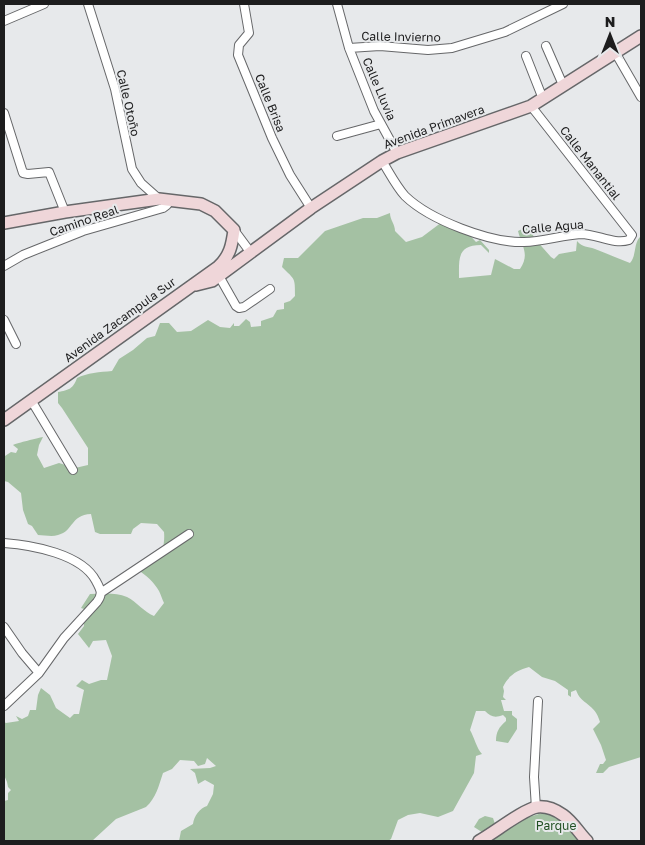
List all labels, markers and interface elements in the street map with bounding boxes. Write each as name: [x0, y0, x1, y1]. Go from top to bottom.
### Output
north arrow: [585, 10, 635, 60]
text: N: [605, 13, 615, 30]
street label: Calle Invierno: [361, 28, 441, 45]
street label: Calle Lluvia: [359, 55, 399, 123]
street label: Calle Otoño: [114, 68, 143, 138]
street label: Calle Brisa: [252, 71, 289, 134]
street label: Avenida Primavera: [381, 101, 486, 152]
street label: Calle Manantial: [557, 123, 624, 203]
street label: Camino Real: [47, 202, 120, 239]
street label: Calle Agua: [522, 216, 584, 237]
street label: Avenida Zacampula Sur: [61, 274, 179, 365]
park label: Parque: [536, 818, 576, 833]

